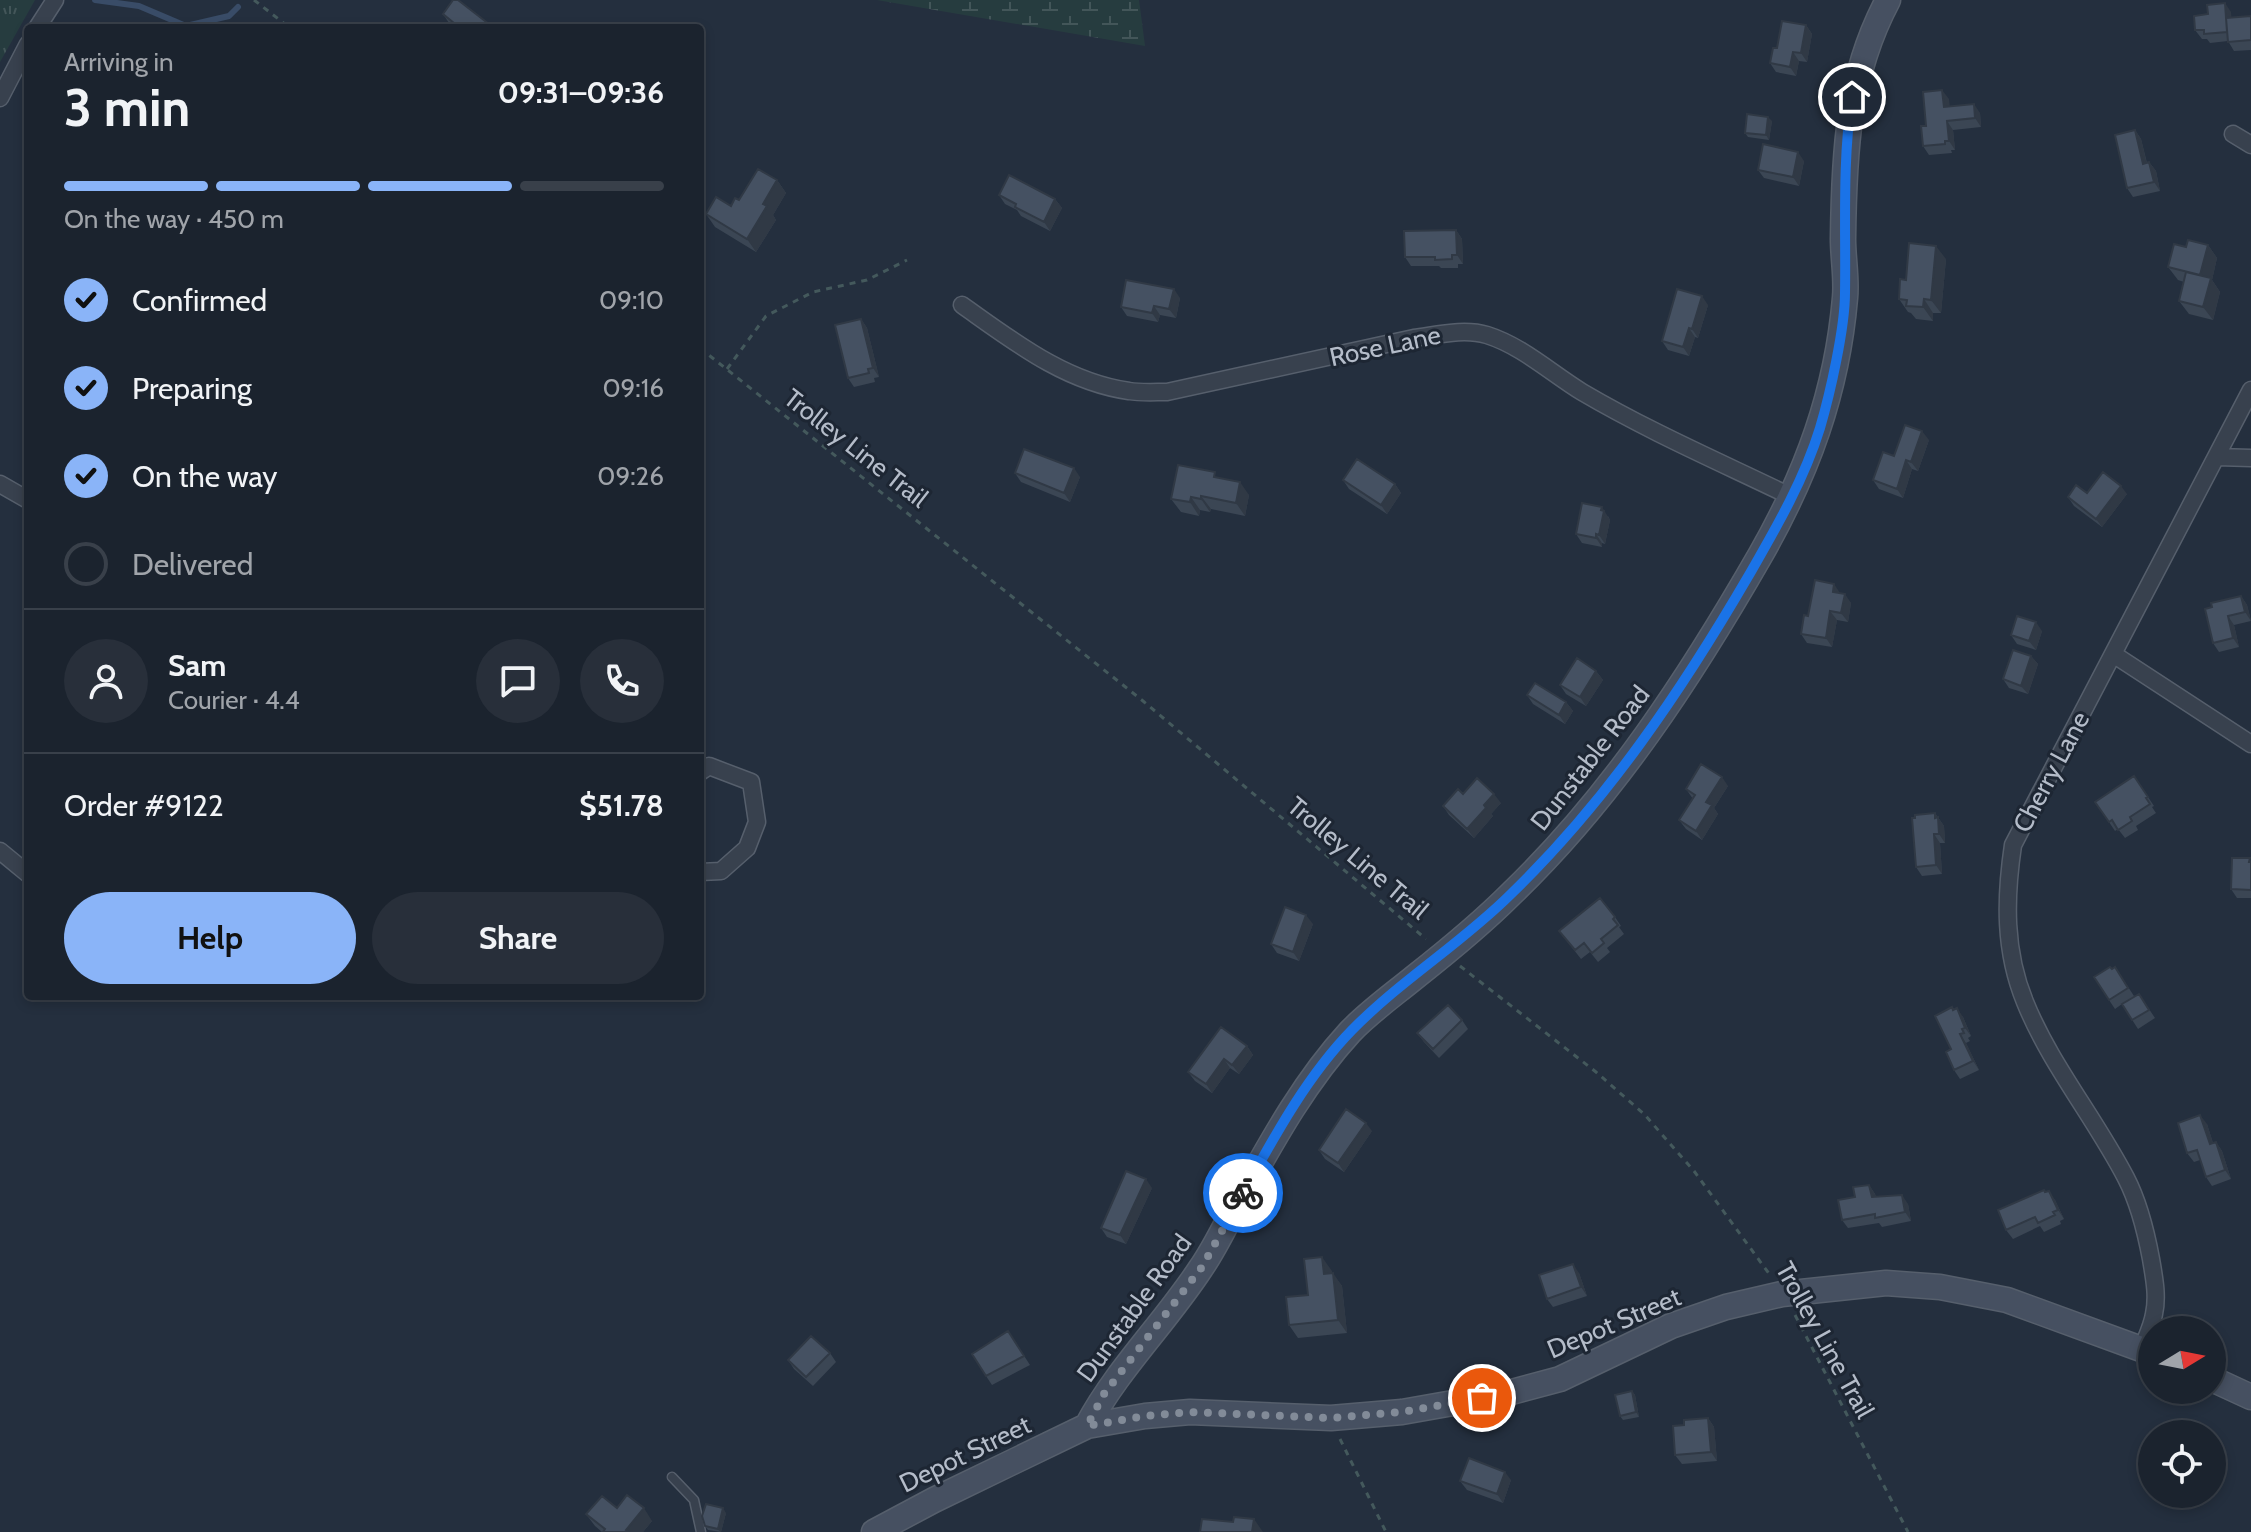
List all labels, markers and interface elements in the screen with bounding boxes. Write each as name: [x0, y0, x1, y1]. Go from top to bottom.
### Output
text: Arriving in: [64, 46, 174, 78]
pin: [1818, 63, 1886, 131]
text: 09:31–09:36: [498, 74, 664, 111]
icon: home: [1830, 75, 1874, 119]
text: 3 min: [64, 76, 190, 139]
text: On the way · 450 m: [64, 203, 284, 235]
icon: check: [64, 278, 108, 322]
text: Confirmed: [132, 282, 267, 319]
text: 09:10: [599, 284, 664, 316]
street label: Rose Lane: [1327, 319, 1443, 373]
icon: check: [64, 366, 108, 410]
text: Preparing: [132, 370, 252, 407]
text: 09:16: [602, 372, 664, 404]
street label: Trolley Line Trail: [778, 382, 934, 514]
icon: check: [64, 454, 108, 498]
text: On the way: [132, 458, 277, 495]
text: 09:26: [597, 460, 664, 492]
text: Delivered: [132, 546, 253, 583]
button: person: [64, 639, 148, 723]
button: chat: [476, 639, 560, 723]
button: phone: [580, 639, 664, 723]
text: Sam: [168, 647, 226, 684]
street label: Dunstable Road: [1524, 679, 1656, 837]
text: Courier · 4.4: [168, 684, 300, 716]
street label: Cherry Lane: [2006, 706, 2096, 838]
text: Order #9122: [64, 787, 224, 824]
text: $51.78: [579, 787, 664, 824]
street label: Trolley Line Trail: [1281, 790, 1435, 926]
button: Help: [64, 892, 356, 984]
button: Share: [372, 892, 664, 984]
courier: [1203, 1153, 1283, 1233]
icon: bike: [1221, 1171, 1265, 1215]
street label: Dunstable Road: [1070, 1228, 1198, 1388]
street label: Trolley Line Trail: [1769, 1256, 1881, 1424]
street label: Depot Street: [1542, 1280, 1686, 1365]
north arrow: [2138, 1316, 2226, 1404]
map controls: [2138, 1316, 2226, 1508]
pin: [1448, 1364, 1516, 1432]
icon: bag: [1460, 1376, 1504, 1420]
street label: Depot Street: [894, 1408, 1036, 1500]
button: locate: [2138, 1420, 2226, 1508]

